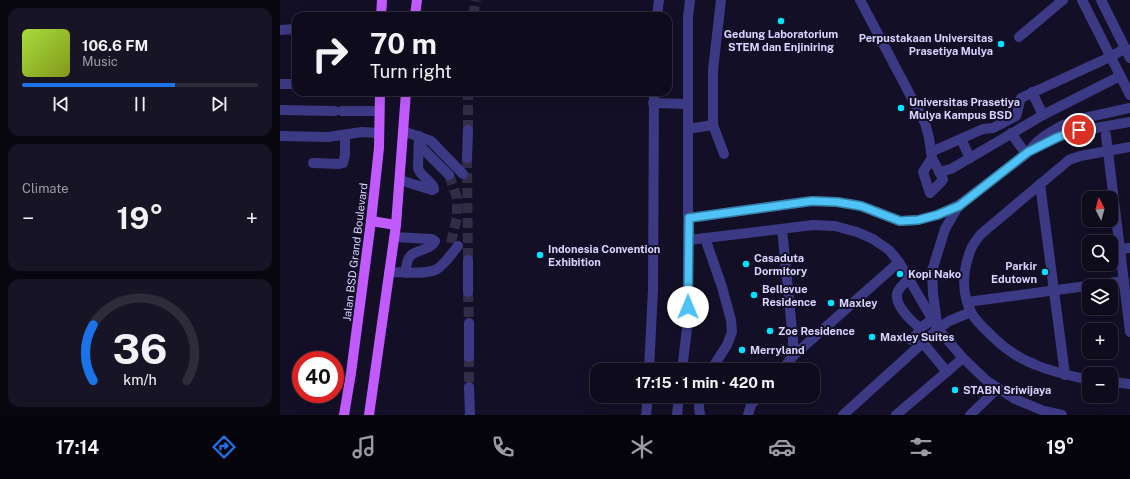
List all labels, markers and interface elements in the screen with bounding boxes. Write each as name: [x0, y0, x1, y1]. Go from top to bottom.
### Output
marker: Gedung Laboratorium STEM dan Enjiniring: [776, 16, 786, 26]
text: 70 m: [370, 27, 437, 60]
icon: right: [304, 28, 356, 80]
place label: Gedung Laboratorium STEM dan Enjiniring: [724, 28, 838, 53]
place label: Perpustakaan Universitas Prasetiya Mulya: [859, 32, 993, 57]
text: 106.6 FM: [82, 37, 148, 54]
marker: Perpustakaan Universitas Prasetiya Mulya: [996, 39, 1006, 49]
text: Music: [82, 54, 118, 69]
text: Turn right: [370, 61, 452, 82]
icon: previous: [50, 93, 72, 115]
icon: pause: [129, 93, 151, 115]
icon: next: [208, 93, 230, 115]
place label: Universitas Prasetiya Mulya Kampus BSD: [909, 96, 1020, 121]
marker: Universitas Prasetiya Mulya Kampus BSD: [896, 103, 906, 113]
pin: [1062, 113, 1096, 147]
icon: arrive: [1068, 119, 1090, 141]
text: Climate: [22, 181, 69, 196]
street label: Jalan BSD Grand Boulevard: [341, 182, 369, 322]
north arrow: [1082, 191, 1118, 227]
map controls: [1082, 191, 1118, 403]
text: 19°: [117, 200, 163, 236]
text: −: [22, 205, 34, 231]
text: +: [246, 205, 258, 231]
button: search: [1082, 235, 1118, 271]
place label: Indonesia Convention Exhibition: [548, 243, 660, 268]
marker: Indonesia Convention Exhibition: [535, 250, 545, 260]
place label: Casaduta Dormitory: [754, 252, 808, 277]
marker: Casaduta Dormitory: [741, 259, 751, 269]
place label: Parkir Edutown: [991, 260, 1037, 285]
marker: Parkir Edutown: [1040, 267, 1050, 277]
place label: Kopi Nako: [908, 268, 961, 280]
marker: Kopi Nako: [895, 269, 905, 279]
button: layers: [1082, 279, 1118, 315]
place label: Bellevue Residence: [762, 283, 816, 308]
position arrow: [667, 286, 709, 328]
marker: Bellevue Residence: [749, 290, 759, 300]
place label: Maxley: [839, 297, 878, 309]
marker: Maxley: [826, 298, 836, 308]
button: +: [1082, 323, 1118, 359]
text: 36: [112, 324, 168, 373]
place label: Zoe Residence: [778, 325, 855, 337]
marker: Zoe Residence: [765, 326, 775, 336]
place label: Maxley Suites: [880, 331, 955, 343]
marker: Maxley Suites: [867, 332, 877, 342]
place label: Merryland: [750, 344, 805, 356]
marker: Merryland: [737, 345, 747, 355]
speed limit sign: 40: [292, 351, 344, 403]
button: −: [1082, 367, 1118, 403]
text: km/h: [123, 371, 157, 388]
text: 17:15 · 1 min · 420 m: [635, 374, 775, 391]
place label: STABN Sriwijaya: [963, 384, 1051, 396]
marker: STABN Sriwijaya: [950, 385, 960, 395]
icon: directions: [210, 433, 238, 461]
icon: music: [350, 433, 378, 461]
icon: phone: [489, 433, 517, 461]
icon: climate: [628, 433, 656, 461]
icon: car: [768, 433, 796, 461]
icon: filters: [907, 433, 935, 461]
text: 17:14: [56, 437, 99, 458]
text: 19°: [1046, 437, 1074, 458]

